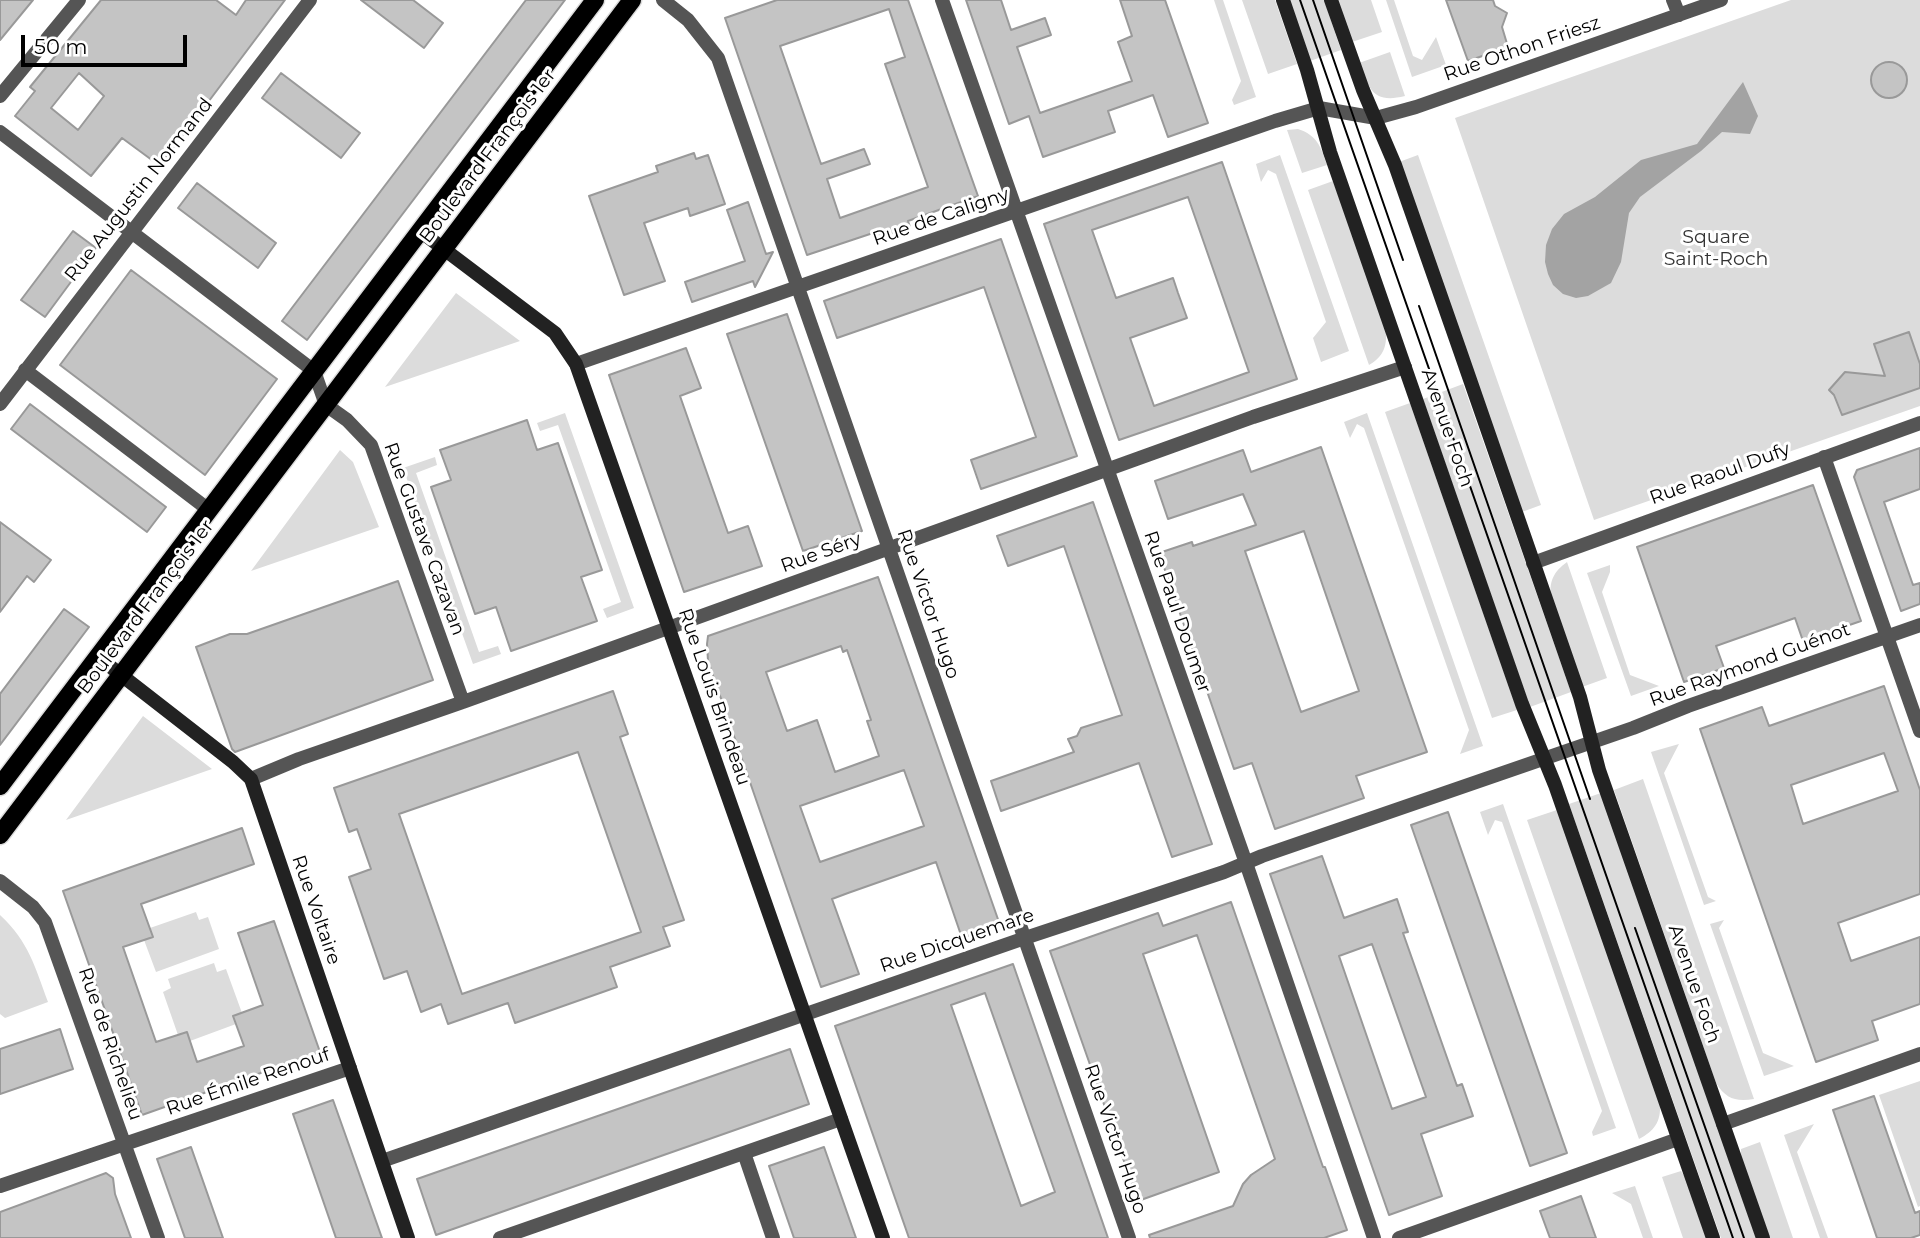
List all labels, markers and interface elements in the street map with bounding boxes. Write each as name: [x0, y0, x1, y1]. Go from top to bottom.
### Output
street label: Rue Othon Friesz: [1441, 11, 1603, 87]
scale bar: [24, 21, 191, 65]
text: 50 m: [34, 34, 88, 59]
street label: Boulevard François 1er: [415, 64, 561, 248]
street label: Rue Augustin Normand: [60, 94, 218, 286]
street label: Rue de Caligny: [870, 183, 1012, 251]
park label: Square Saint-Roch: [1664, 226, 1768, 270]
street label: Avenue Foch: [1416, 366, 1478, 490]
street label: Rue Raoul Dufy: [1647, 438, 1793, 510]
street label: Rue Gustave Cazavan: [378, 439, 470, 639]
street label: Boulevard François 1er: [73, 515, 219, 699]
street label: Rue Victor Hugo: [892, 526, 964, 682]
street label: Rue Séry: [778, 528, 864, 578]
street label: Rue Paul Doumer: [1139, 528, 1215, 696]
street label: Rue Louis Brindeau: [673, 605, 755, 789]
street label: Rue Raymond Guénot: [1647, 618, 1853, 712]
street label: Rue Voltaire: [287, 852, 345, 968]
street label: Rue Dicquemare: [877, 904, 1037, 978]
street label: Avenue Foch: [1663, 922, 1725, 1046]
street label: Rue de Richelieu: [73, 964, 147, 1124]
street label: Rue Émile Renouf: [163, 1043, 333, 1121]
street label: Rue Victor Hugo: [1079, 1061, 1151, 1217]

